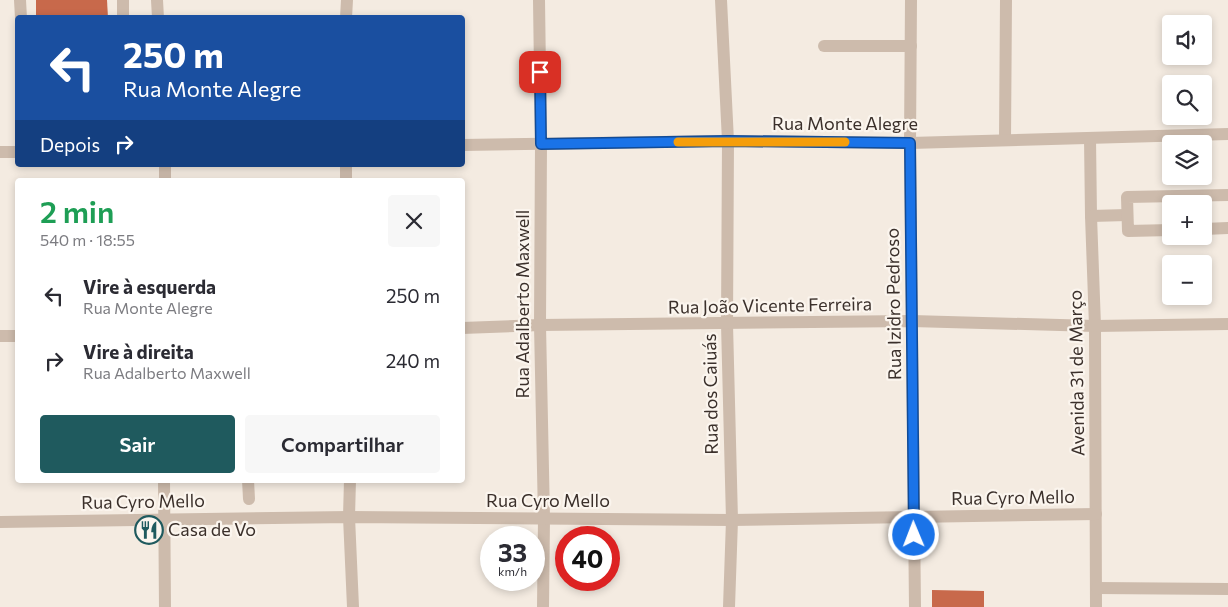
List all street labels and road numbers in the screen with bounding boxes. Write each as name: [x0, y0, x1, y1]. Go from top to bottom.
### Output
street label: Rua Monte Alegre: [772, 112, 918, 134]
street label: Rua Adalberto Maxwell: [511, 210, 533, 398]
street label: Rua Izidro Pedroso: [881, 228, 905, 380]
street label: Avenida 31 de Março: [1064, 290, 1088, 456]
street label: Rua João Vicente Ferreira: [668, 292, 872, 318]
street label: Rua dos Caiuás: [698, 333, 722, 455]
street label: Rua Cyro Mello: [951, 485, 1075, 509]
street label: Rua Cyro Mello: [81, 489, 205, 513]
street label: Rua Cyro Mello: [486, 489, 610, 511]

